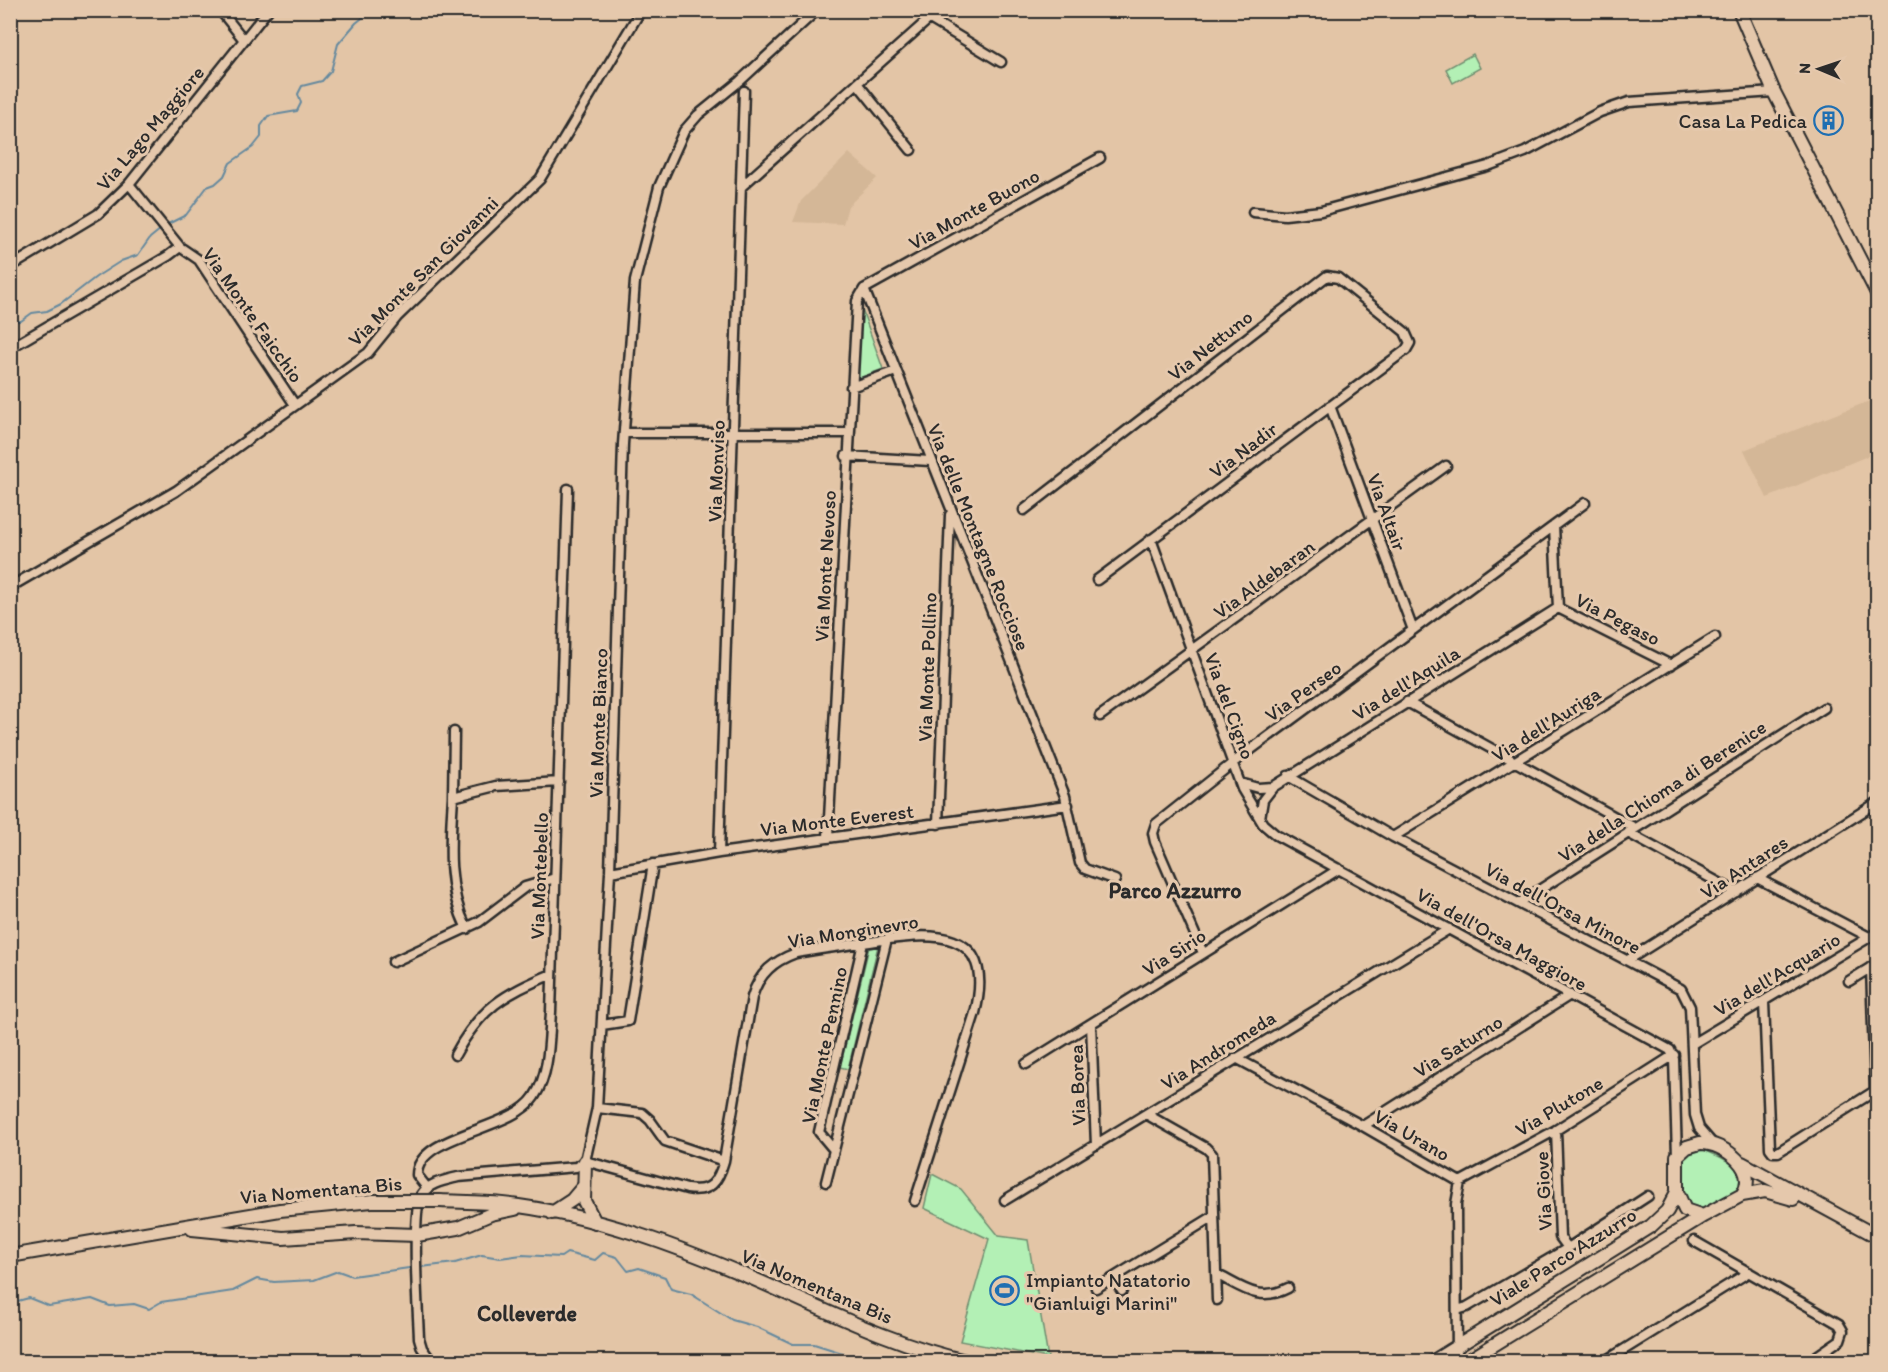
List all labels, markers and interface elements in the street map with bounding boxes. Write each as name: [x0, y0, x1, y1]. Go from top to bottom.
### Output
north arrow: [1789, 39, 1849, 99]
street label: Via Lago Maggiore: [91, 61, 209, 195]
text: N: [1795, 63, 1814, 74]
building icon: Casa La Pedica: [1812, 105, 1844, 137]
place label: Casa La Pedica: [1679, 109, 1808, 133]
street label: Via Monte Buono: [904, 163, 1044, 255]
street label: Via Monte San Giovanni: [343, 191, 503, 351]
street label: Via Monte Faicchio: [197, 243, 309, 387]
street label: Via Nettuno: [1163, 304, 1257, 386]
street label: Via Nadir: [1204, 416, 1282, 483]
street label: Via Monviso: [702, 419, 730, 523]
street label: Via delle Montagne Rocciose: [922, 420, 1036, 654]
street label: Via Altair: [1362, 470, 1412, 554]
street label: Via Monte Nevoso: [809, 490, 841, 642]
street label: Via Aldebaran: [1209, 534, 1320, 624]
street label: Via Pegaso: [1572, 587, 1664, 651]
street label: Via Monte Pollino: [912, 592, 942, 742]
street label: Via dell'Aquila: [1348, 640, 1465, 726]
street label: Via Monte Bianco: [583, 648, 613, 798]
street label: Via del Cigno: [1200, 649, 1260, 763]
street label: Via Perseo: [1260, 655, 1346, 727]
street label: Via dell'Auriga: [1487, 681, 1606, 767]
street label: Via della Chioma di Berenice: [1553, 715, 1771, 867]
street label: Via Monte Everest: [759, 799, 915, 841]
street label: Via Montebello: [525, 812, 553, 940]
street label: Via Antares: [1696, 830, 1792, 904]
street label: Via dell'Orsa Minore: [1481, 857, 1645, 959]
district label: Parco Azzurro: [1108, 877, 1242, 904]
street label: Via dell'Orsa Maggiore: [1412, 882, 1592, 996]
street label: Via Monginevro: [786, 909, 920, 953]
street label: Via Sirio: [1138, 923, 1210, 981]
street label: Via dell'Acquario: [1709, 927, 1845, 1021]
street label: Via Monte Pennino: [796, 964, 852, 1126]
street label: Via Andromeda: [1156, 1005, 1280, 1095]
street label: Via Saturno: [1409, 1009, 1507, 1083]
street label: Via Borea: [1064, 1044, 1090, 1126]
street label: Via Plutone: [1511, 1070, 1607, 1142]
street label: Via Urano: [1370, 1104, 1454, 1166]
street label: Via Giove: [1529, 1151, 1557, 1231]
street label: Via Nomentana Bis: [239, 1171, 403, 1209]
street label: Viale Parco Azzurro: [1485, 1202, 1641, 1312]
street label: Via Nomentana Bis: [738, 1243, 897, 1329]
place label: Impianto Natatorio "Gianluigi Marini": [1026, 1268, 1191, 1315]
sports icon: Impianto Natatorio "Gianluigi Marini": [989, 1275, 1021, 1307]
district label: Colleverde: [477, 1300, 577, 1327]

